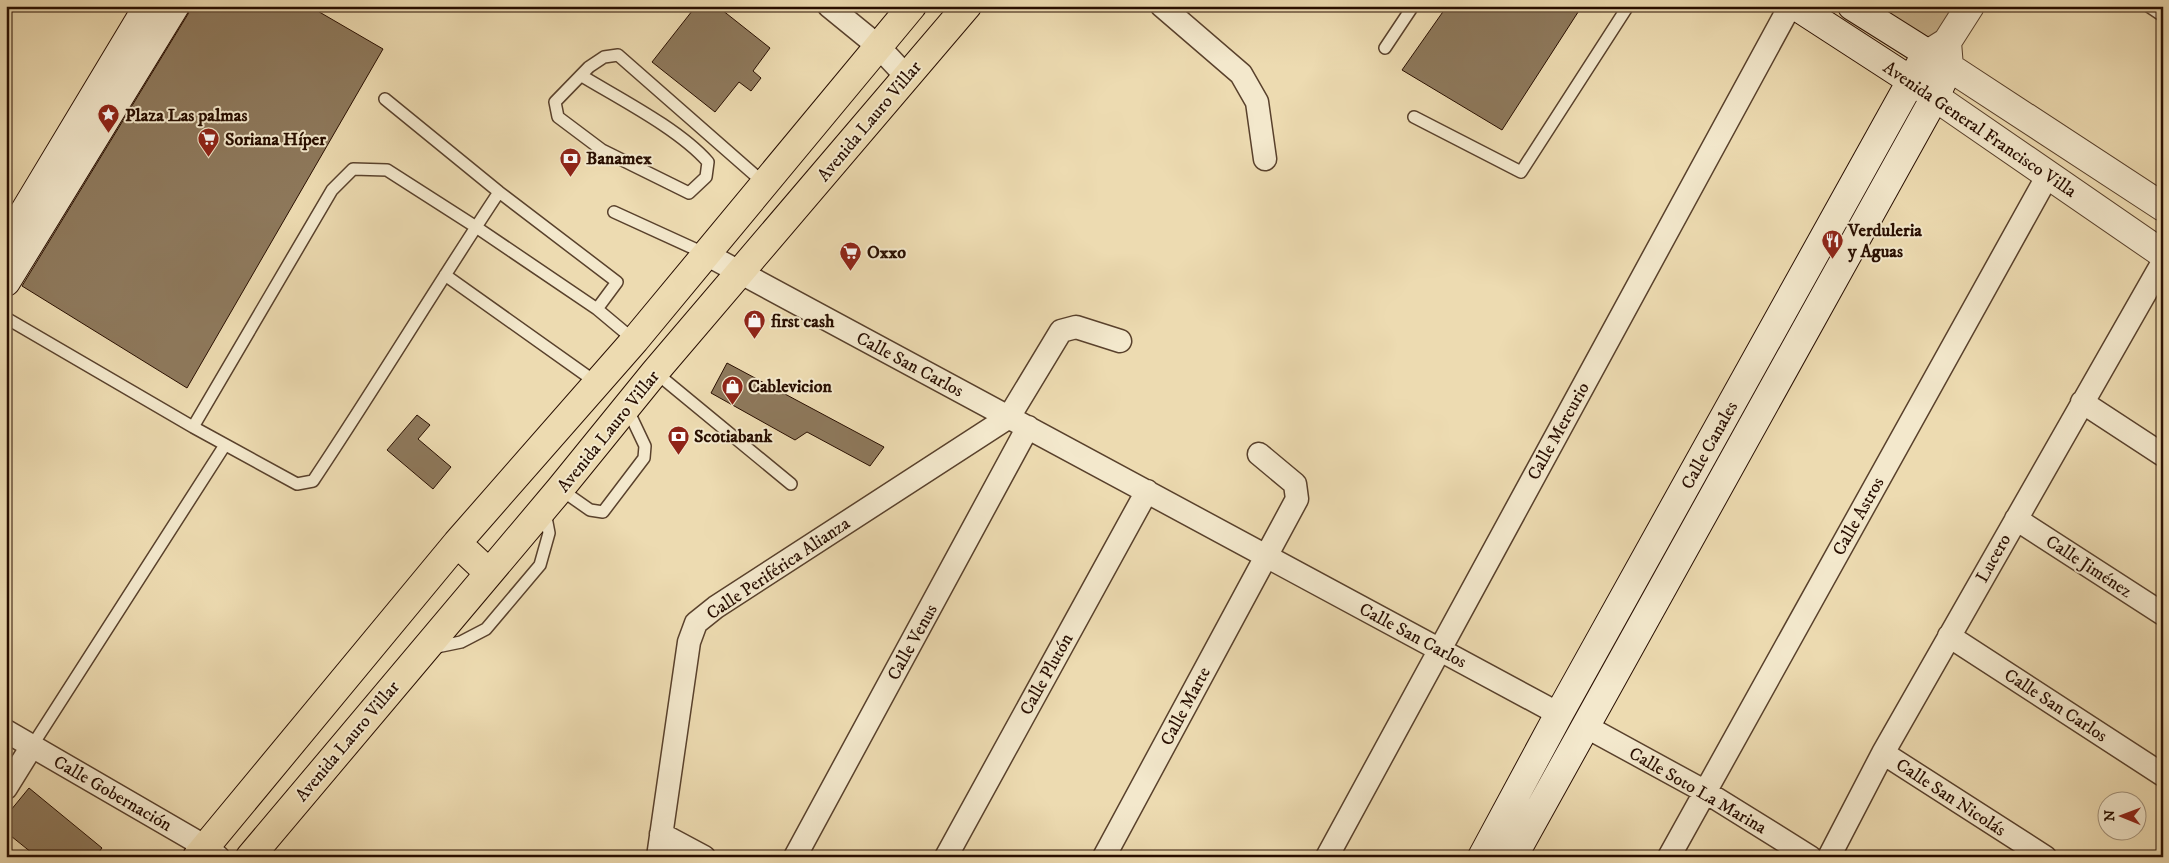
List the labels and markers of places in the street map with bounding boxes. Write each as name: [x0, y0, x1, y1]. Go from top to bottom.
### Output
place icon: Plaza Las palmas: [97, 103, 121, 134]
place label: Plaza Las palmas: [125, 105, 248, 127]
supermarket icon: Soriana Híper: [197, 127, 221, 158]
place label: Soriana Híper: [225, 129, 326, 151]
bank icon: Banamex: [558, 146, 582, 177]
place label: Banamex: [586, 148, 652, 170]
place label: Verduleria y Aguas: [1847, 220, 1922, 263]
restaurant icon: Verduleria y Aguas: [1820, 228, 1844, 259]
supermarket icon: Oxxo: [839, 240, 863, 271]
place label: Oxxo: [867, 242, 906, 264]
shop icon: first cash: [743, 309, 767, 340]
place label: first cash: [771, 311, 835, 333]
shop icon: Cablevicion: [720, 374, 744, 405]
place label: Cablevicion: [748, 376, 832, 398]
bank icon: Scotiabank: [666, 424, 690, 455]
place label: Scotiabank: [694, 426, 773, 448]

